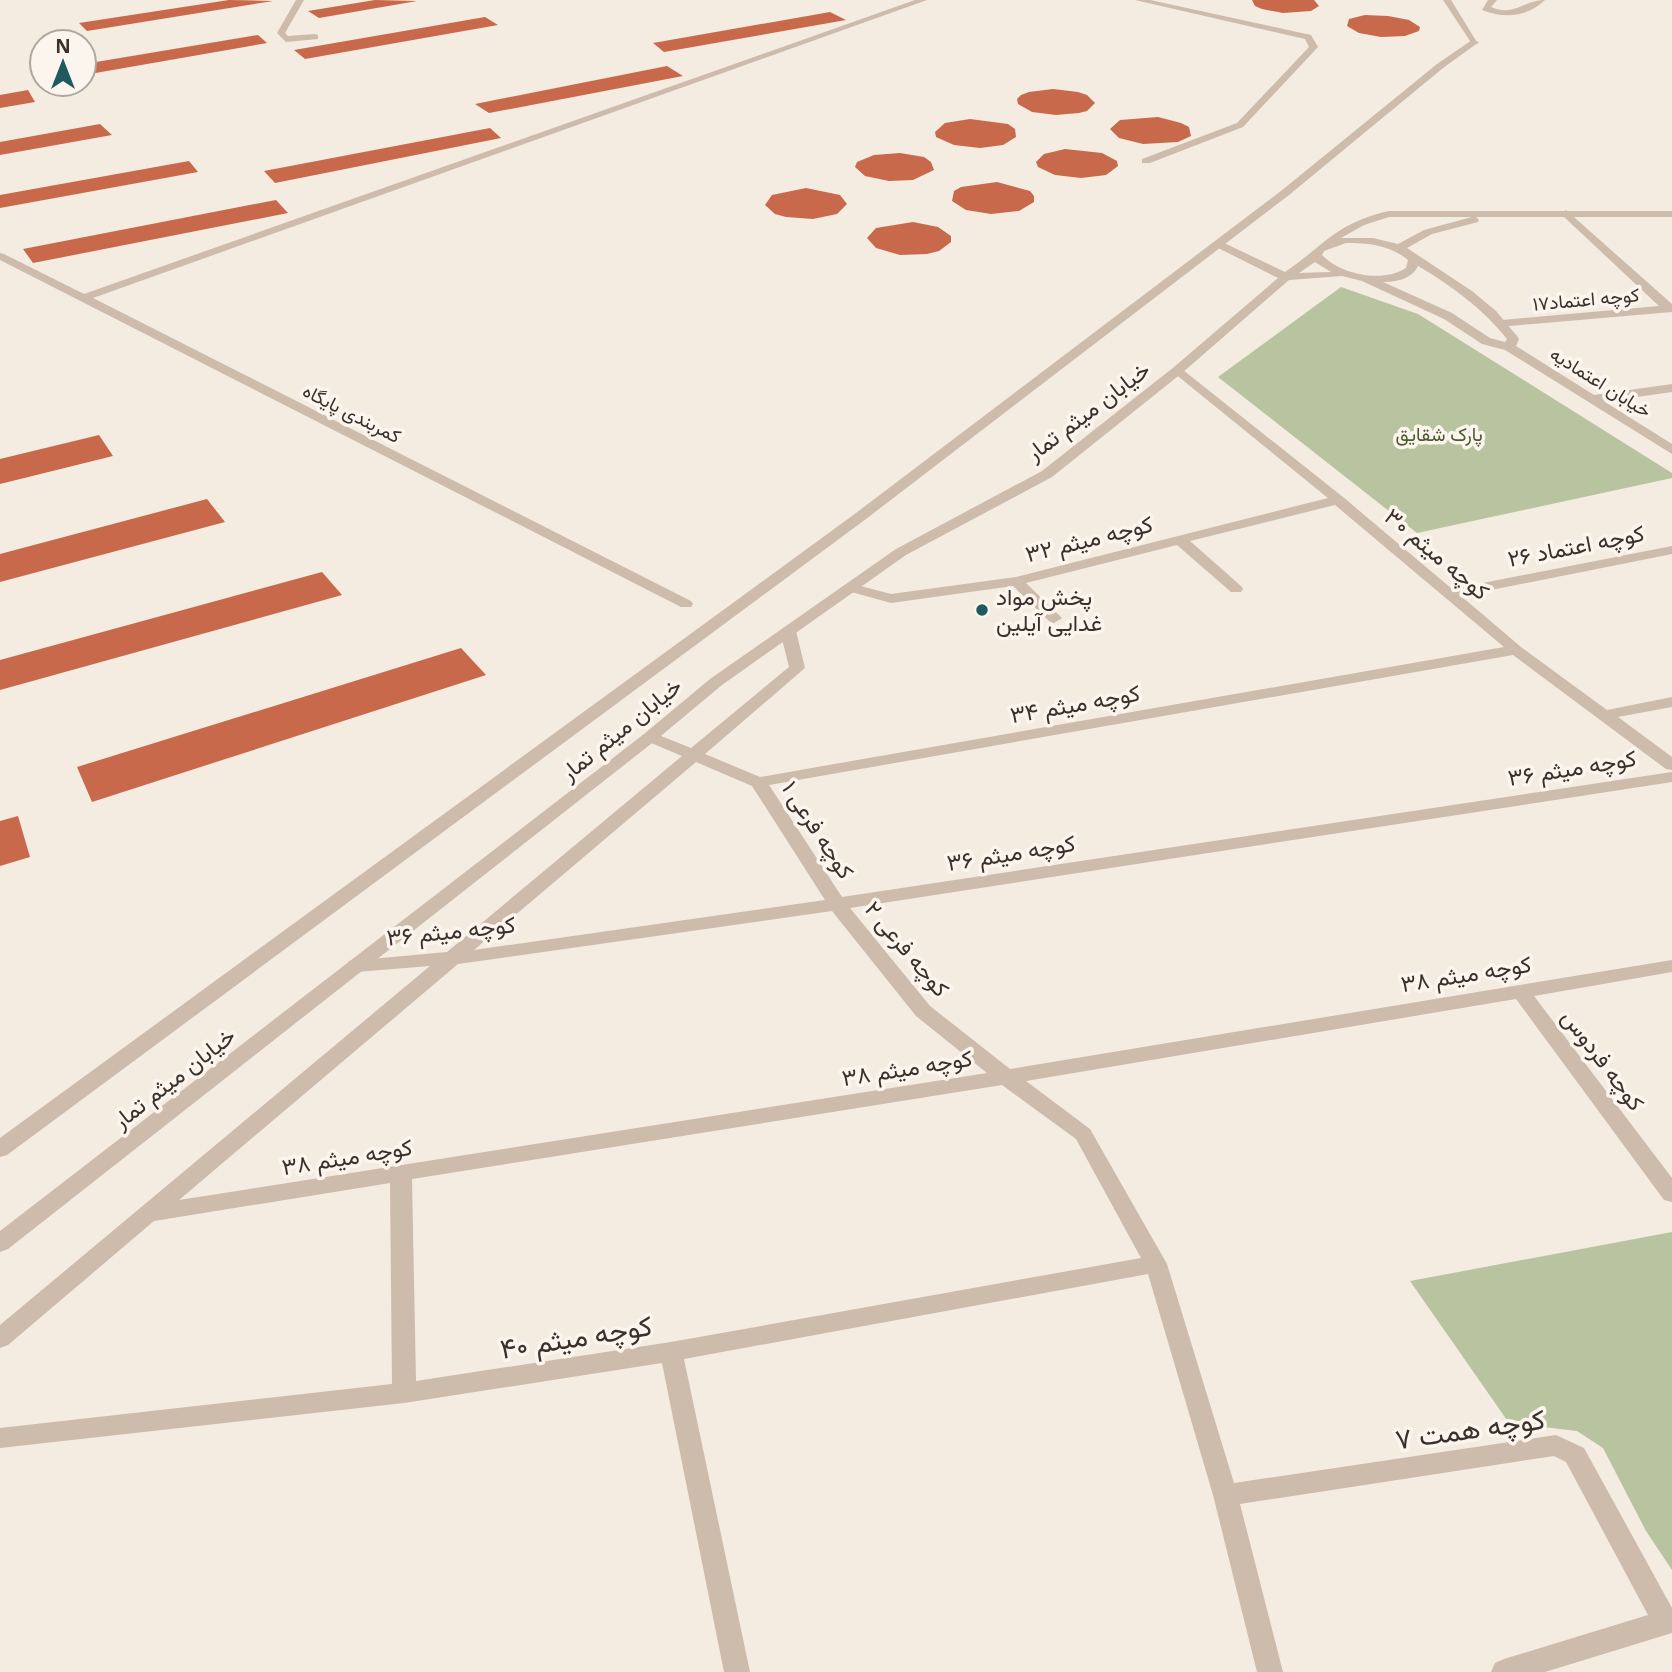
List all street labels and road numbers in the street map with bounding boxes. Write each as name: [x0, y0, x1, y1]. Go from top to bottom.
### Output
street label: کوچه اعتماد۱۷: [1531, 281, 1641, 318]
street label: خیابان اعتمادیه: [1545, 341, 1657, 423]
street label: خیابان میثم تمار: [1018, 353, 1156, 468]
street label: کمربندی پایگاه: [298, 377, 406, 450]
street label: کوچه میثم ۳۰: [1378, 500, 1497, 607]
street label: کوچه میثم ۳۲: [1022, 507, 1156, 570]
street label: کوچه اعتماد ۲۶: [1505, 516, 1647, 575]
street label: خیابان میثم تمار: [552, 669, 688, 788]
street label: کوچه میثم ۳۴: [1007, 676, 1143, 731]
street label: کوچه میثم ۳۶: [1505, 741, 1638, 794]
street label: کوچه فرعی ۱: [774, 774, 862, 885]
street label: کوچه میثم ۳۶: [944, 826, 1077, 879]
street label: کوچه فرعی ۲: [857, 894, 957, 1004]
street label: کوچه میثم ۳۶: [385, 907, 517, 954]
street label: کوچه میثم ۳۸: [1398, 947, 1534, 1000]
street label: کوچه فردوس: [1554, 1002, 1653, 1117]
street label: خیابان میثم تمار: [105, 1019, 241, 1136]
street label: کوچه میثم ۳۸: [839, 1041, 975, 1094]
street label: کوچه میثم ۳۸: [279, 1130, 415, 1183]
street label: کوچه میثم ۴۰: [497, 1305, 655, 1368]
street label: کوچه همت ۷: [1393, 1399, 1547, 1458]

